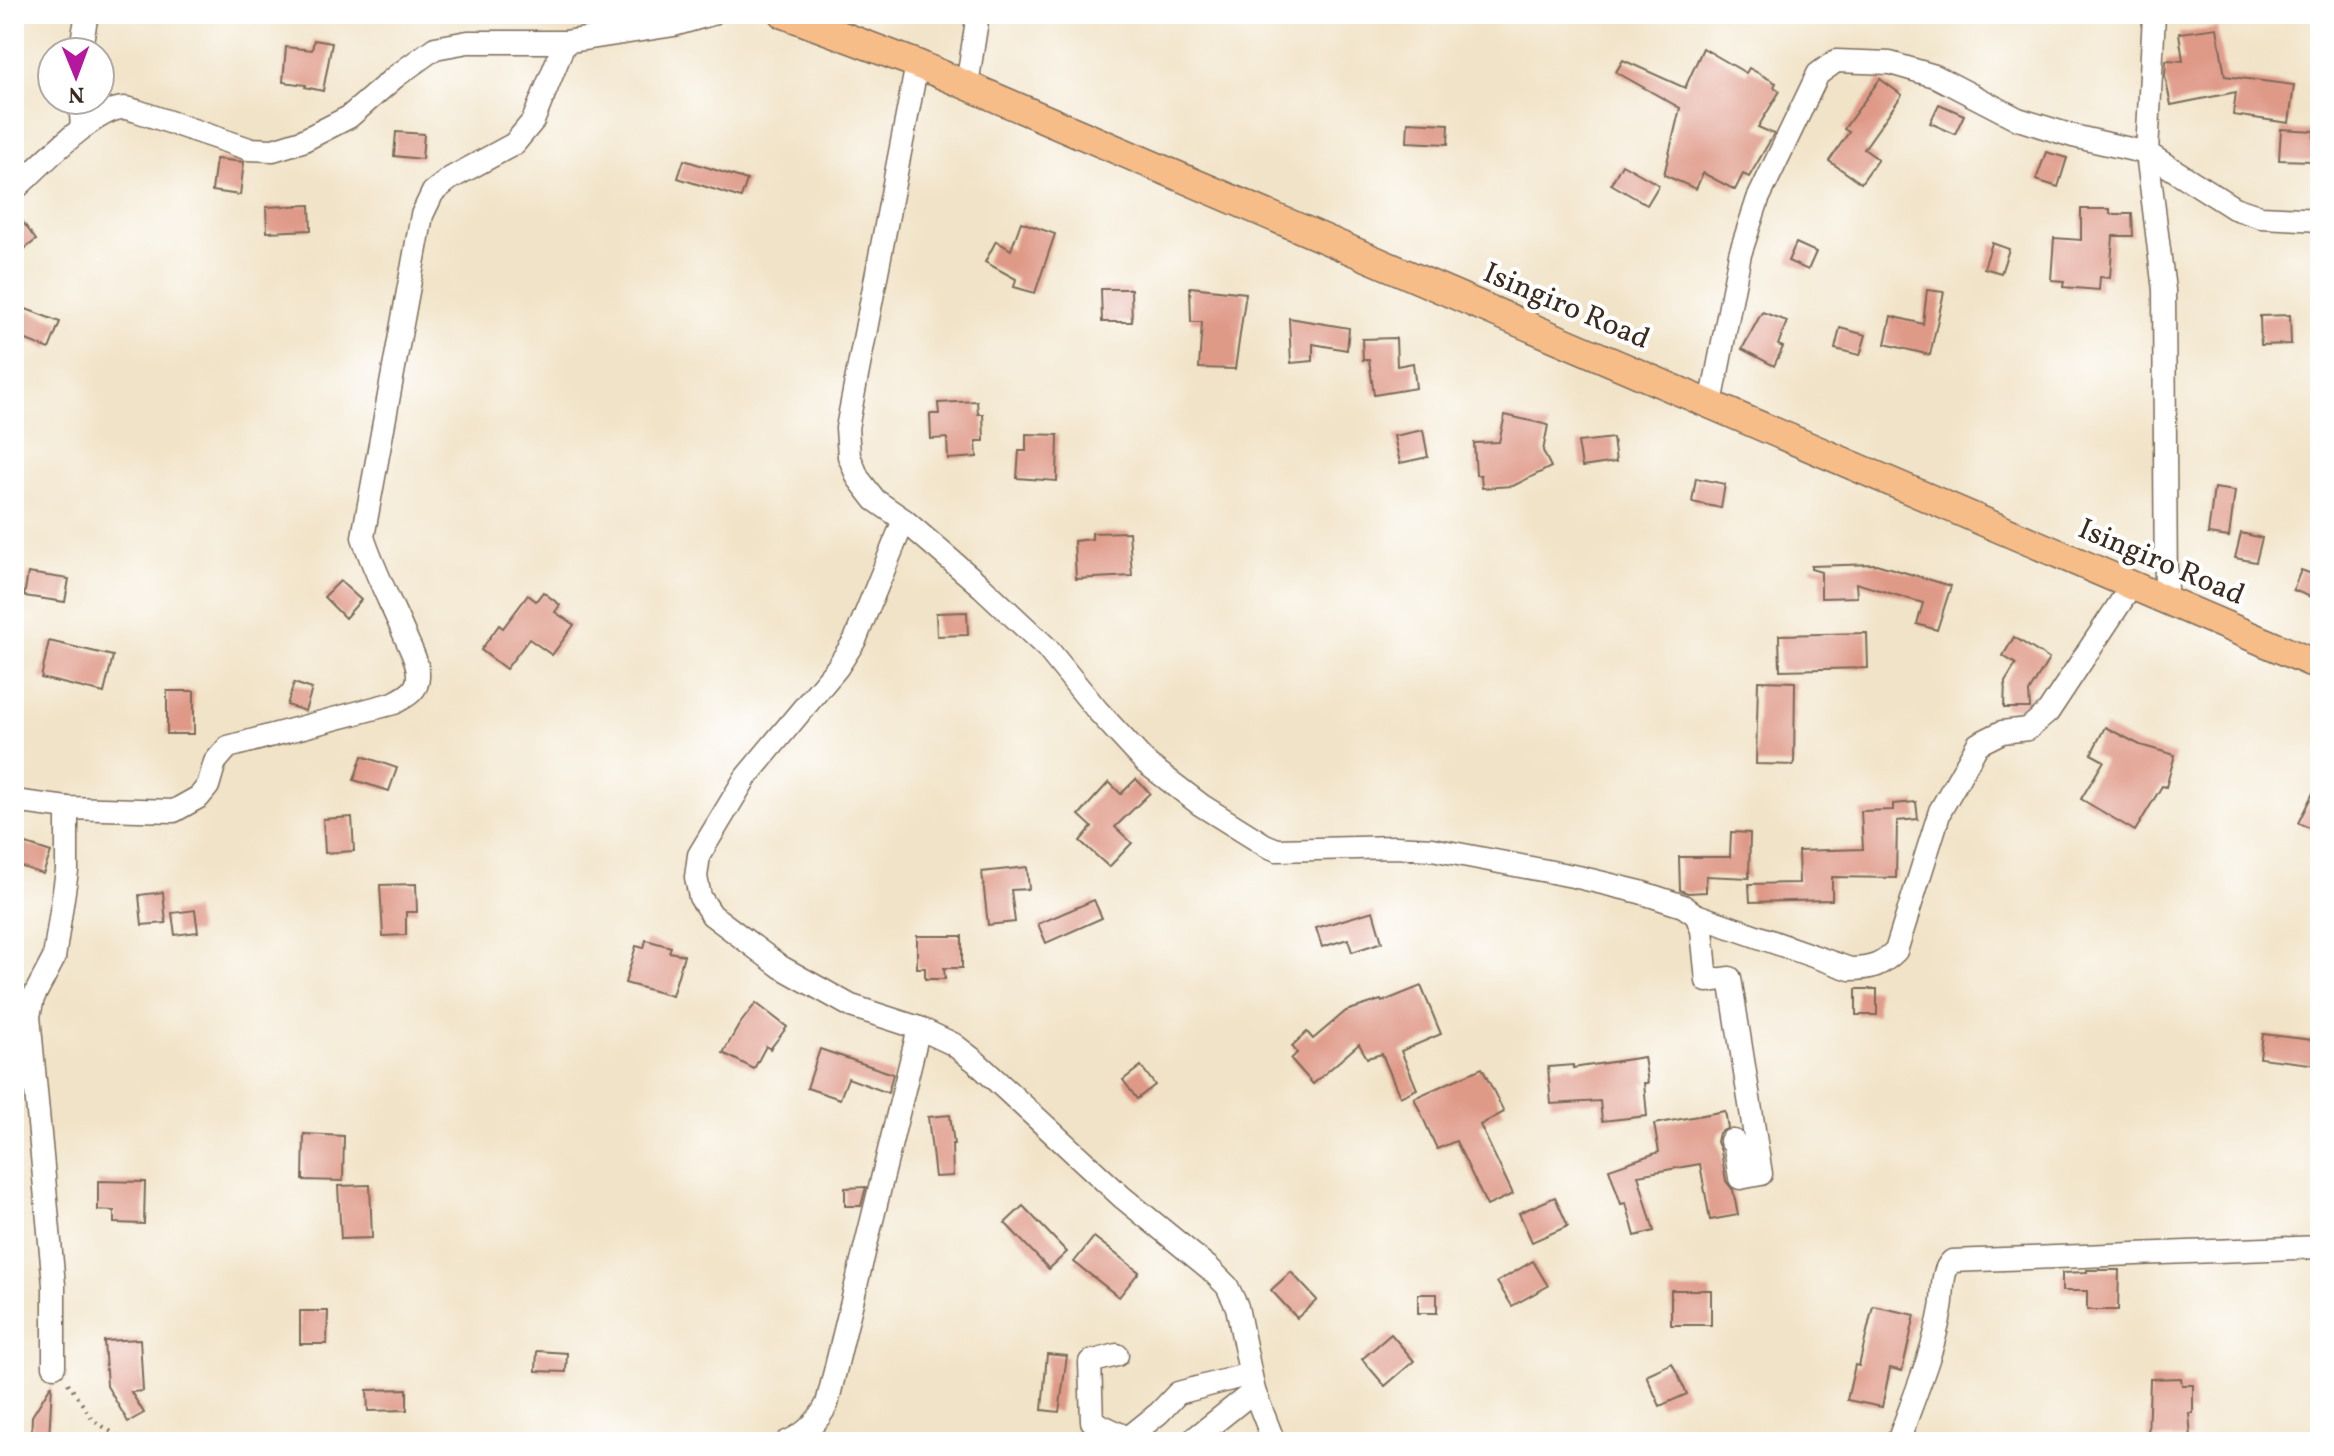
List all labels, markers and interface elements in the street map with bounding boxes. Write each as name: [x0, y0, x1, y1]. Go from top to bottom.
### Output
north arrow: [36, 36, 116, 116]
text: N: [68, 78, 85, 109]
street label: Isingiro Road: [1477, 253, 1656, 361]
street label: Isingiro Road: [2072, 509, 2251, 617]

